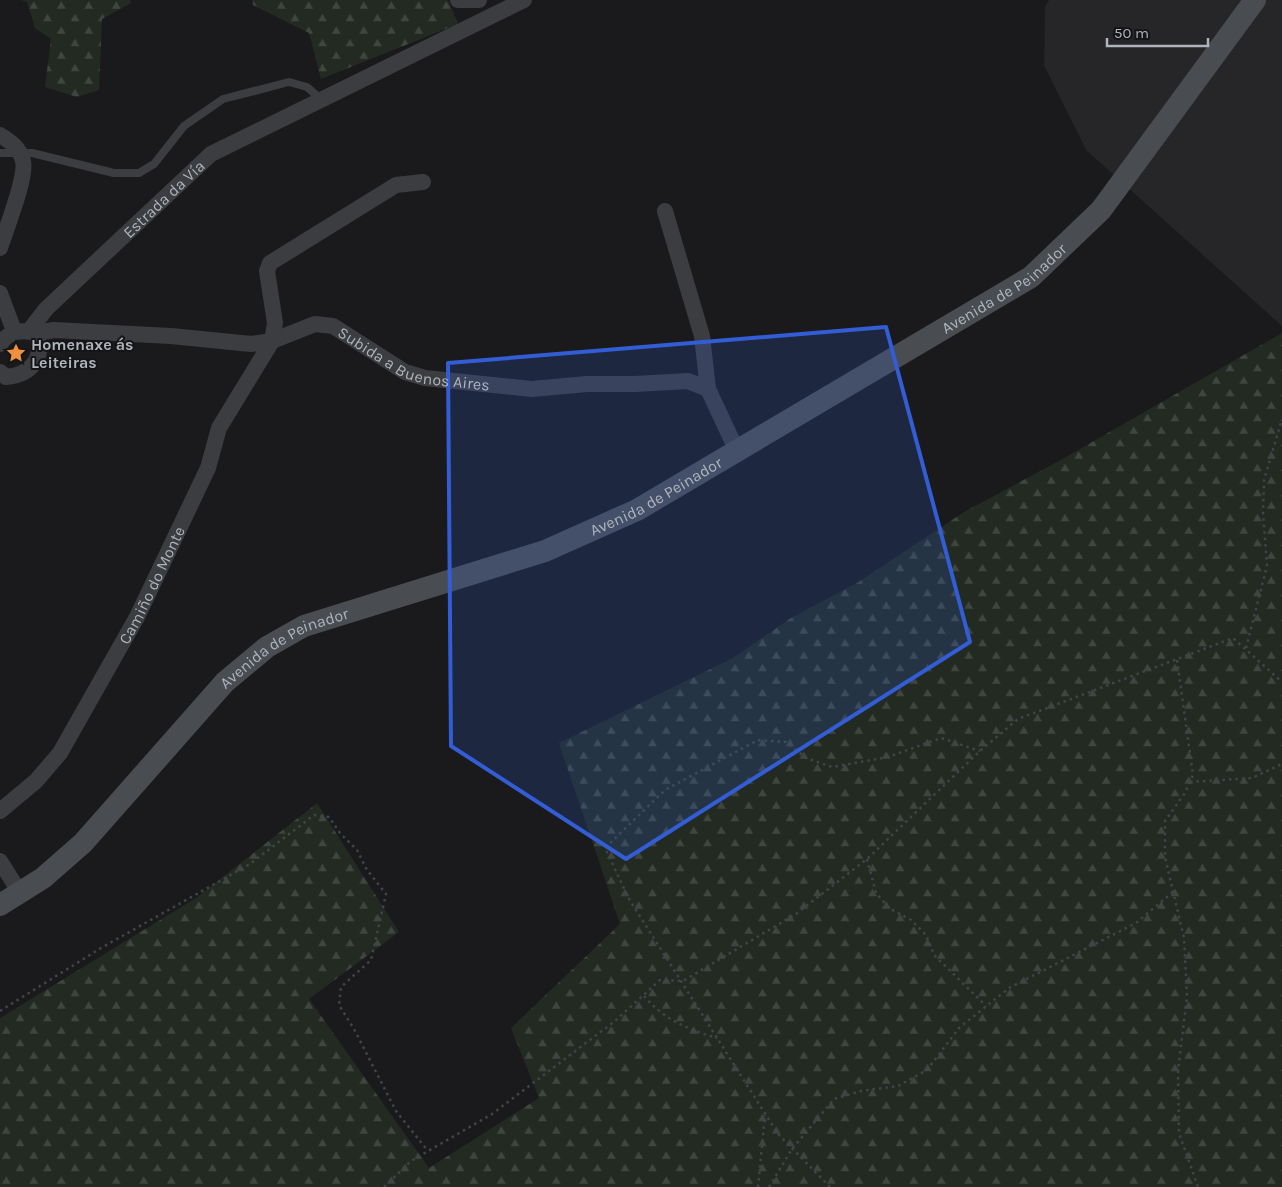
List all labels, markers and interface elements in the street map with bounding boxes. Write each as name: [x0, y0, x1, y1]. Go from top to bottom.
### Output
scale bar: [1107, 15, 1208, 47]
text: 50 m: [1114, 24, 1149, 42]
street label: Estrada da Vía: [119, 156, 208, 241]
street label: Avenida de Peinador: [938, 239, 1070, 337]
street label: Subida a Buenos Aires: [335, 322, 491, 394]
place label: Homenaxe ás Leiteiras: [31, 335, 134, 372]
place icon: Homenaxe ás Leiteiras: [5, 342, 27, 364]
street label: Avenida de Peinador: [587, 452, 725, 539]
street label: Camiño do Monte: [114, 523, 188, 647]
street label: Avenida de Peinador: [216, 603, 351, 692]

